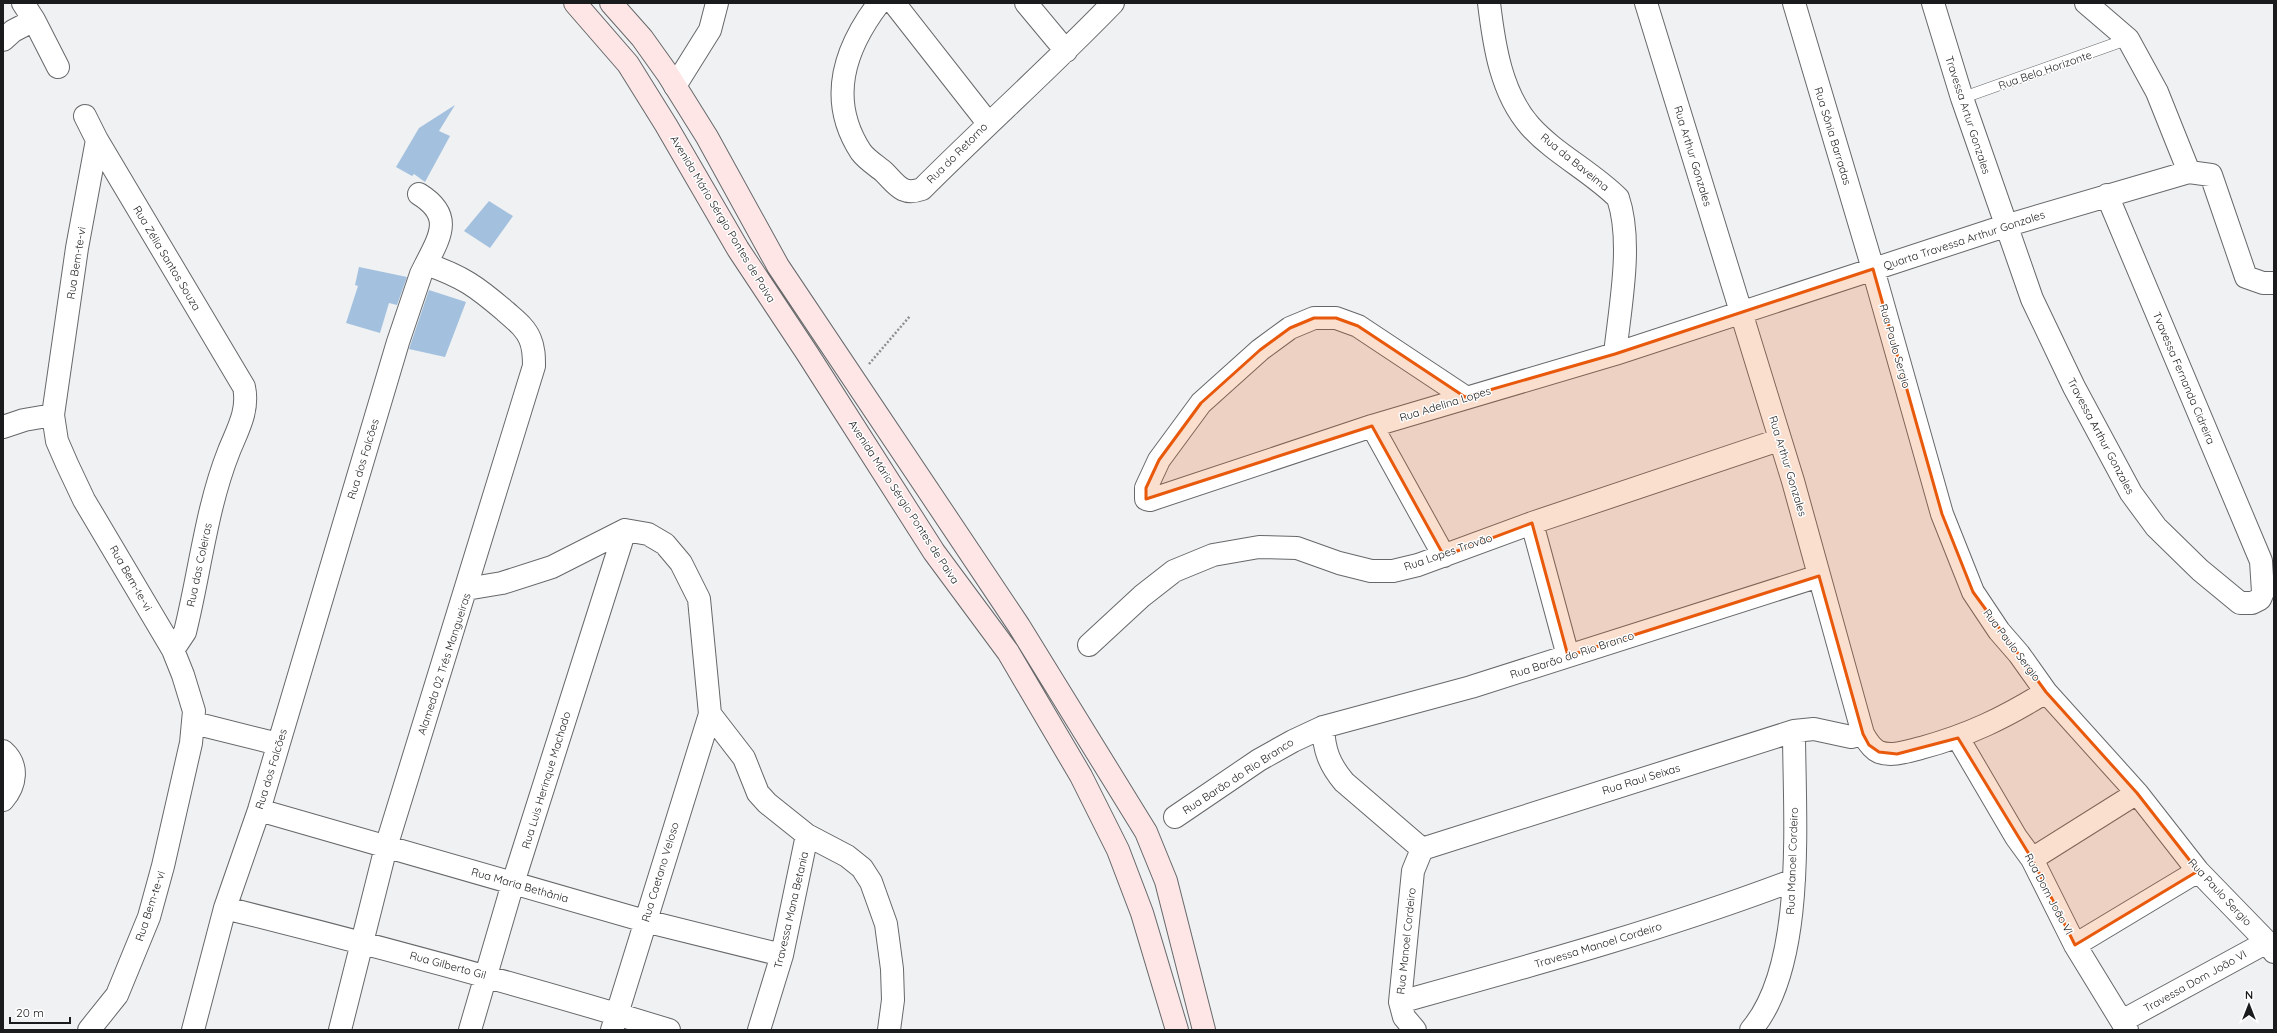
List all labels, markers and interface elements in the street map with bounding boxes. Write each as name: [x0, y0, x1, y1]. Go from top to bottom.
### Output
street label: Rua Belo Horizonte: [1996, 47, 2094, 93]
street label: Travessa Artur Gonzales: [1942, 54, 1994, 176]
street label: Rua Sônia Barradas: [1811, 85, 1855, 187]
street label: Rua Arthur Gonzales: [1671, 104, 1715, 208]
street label: Rua do Retorno: [924, 119, 991, 186]
street label: Rua da Baveima: [1538, 130, 1612, 194]
street label: Avenida Mário Sérgio Pontes de Paiva: [667, 133, 779, 305]
street label: Rua Zélia Santos Souza: [130, 203, 204, 313]
street label: Quarta Travessa Arthur Gonzales: [1881, 207, 2047, 273]
street label: Rua Bem-te-vi: [63, 226, 89, 300]
street label: Rua Paulo Sergio: [1876, 302, 1914, 390]
street label: Tvavessa Fernanda Cidreira: [2150, 310, 2218, 446]
street label: Travessa Arthur Gonzales: [2064, 375, 2138, 497]
street label: Rua Adelina Lopes: [1398, 383, 1492, 425]
street label: Rua Arthur Gonzales: [1766, 414, 1810, 518]
street label: Rua dos Falcões: [344, 417, 382, 501]
street label: Avenida Mário Sérgio Pontes de Paiva: [846, 417, 962, 587]
street label: Rua das Coleiras: [183, 522, 215, 608]
street label: Rua Lopes Trovão: [1402, 530, 1494, 574]
street label: Rua Bem-te-vi: [107, 543, 155, 613]
street label: Alameda 02 Três Mangueiras: [414, 591, 474, 737]
street label: Rua Paulo Sergio: [1980, 606, 2044, 684]
street label: Rua Barão do Rio Branco: [1508, 628, 1636, 682]
street label: Rua Luis Herinque Machado: [518, 709, 574, 850]
street label: Rua dos Falcões: [252, 727, 290, 811]
street label: Rua Barão do Rio Branco: [1180, 735, 1297, 817]
street label: Rua Raul Seixas: [1600, 760, 1682, 798]
street label: Rua Manoel Cordeiro: [1783, 807, 1801, 915]
street label: Rua Caetano Veloso: [638, 820, 682, 924]
street label: Travessa Mana Betania: [771, 850, 811, 970]
street label: Rua Dom João VI: [2022, 851, 2076, 937]
street label: Rua Paulo Sergio: [2185, 855, 2255, 929]
street label: Rua Maria Bethânia: [470, 864, 570, 906]
street label: Rua Bem-te-vi: [132, 869, 168, 943]
street label: Rua Manoel Cordeiro: [1393, 887, 1419, 995]
street label: Travessa Manoel Cordeiro: [1532, 919, 1664, 971]
street label: Travessa Dom João VI: [2141, 947, 2249, 1015]
street label: Rua Gilberto Gil: [408, 948, 488, 982]
north arrow: [2229, 985, 2269, 1025]
text: N: [2245, 988, 2253, 1002]
scale bar: [10, 999, 70, 1025]
text: 20 m: [16, 1005, 44, 1020]

